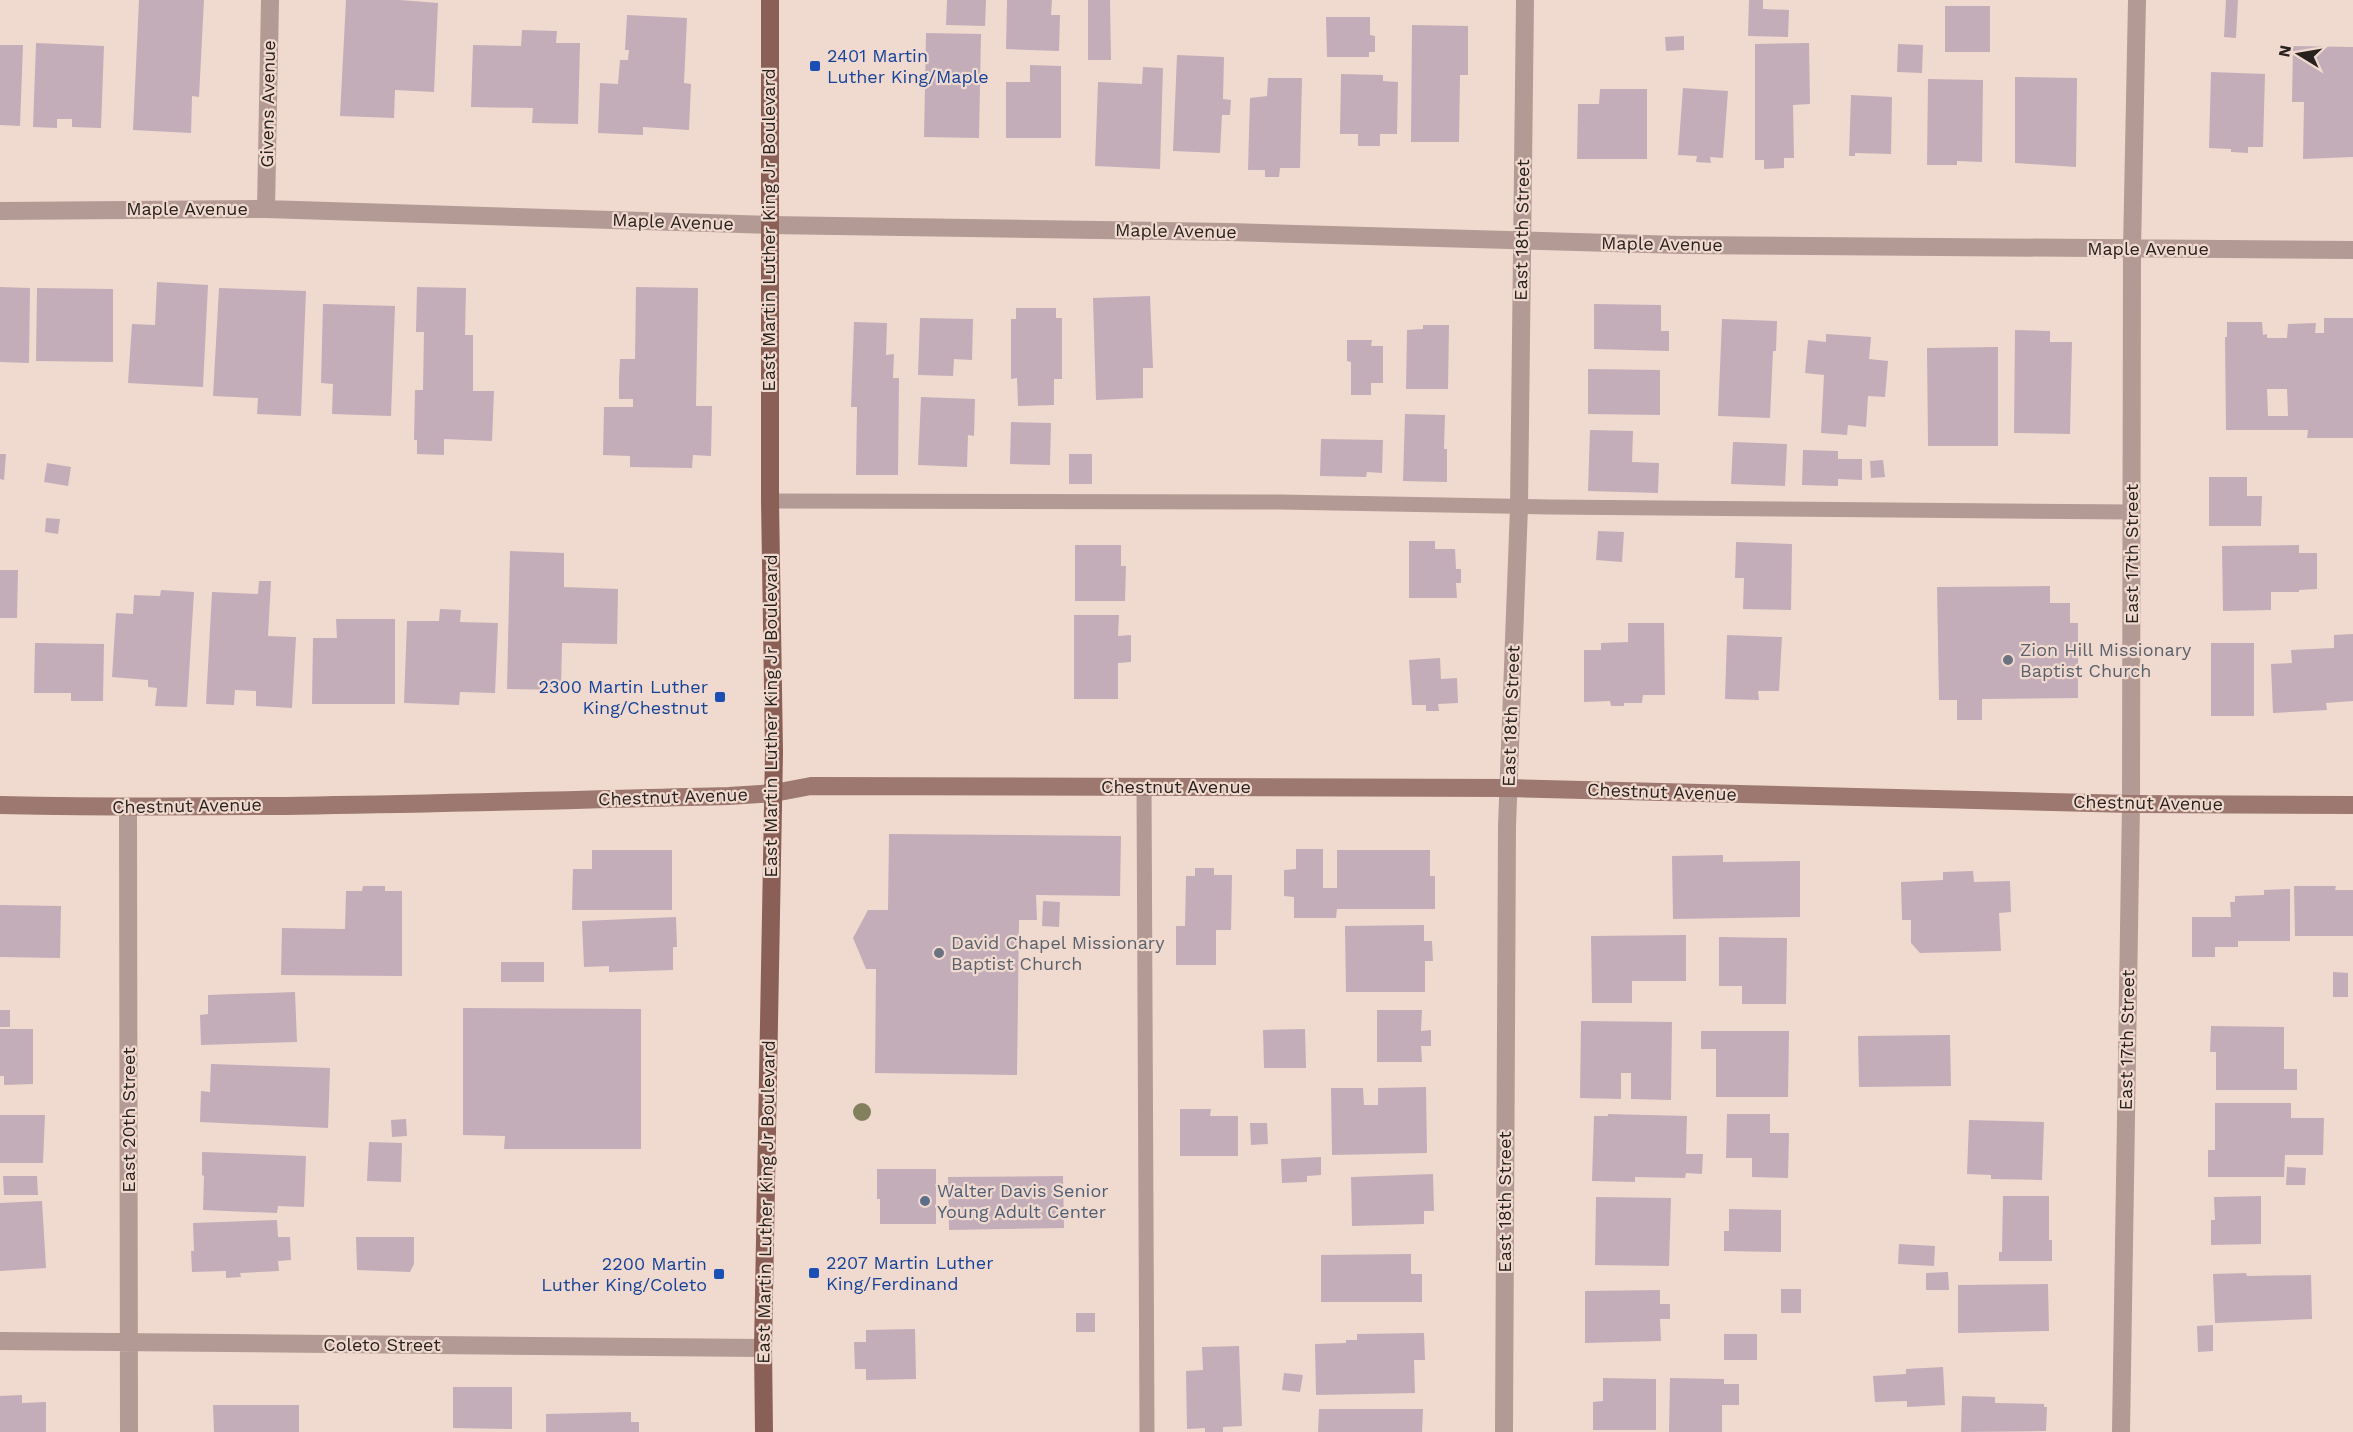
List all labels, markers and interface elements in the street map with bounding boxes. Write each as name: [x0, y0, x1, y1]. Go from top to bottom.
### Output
north arrow: [2269, 24, 2329, 84]
street label: Givens Avenue: [256, 40, 279, 168]
text: N: [2274, 44, 2295, 59]
place label: 2401 Martin Luther King/Maple: [827, 45, 989, 87]
marker: 2401 Martin Luther King/Maple: [808, 59, 822, 73]
street label: East Martin Luther King Jr Boulevard: [758, 68, 779, 392]
street label: East 18th Street: [1510, 159, 1533, 301]
street label: Maple Avenue: [126, 198, 248, 219]
street label: Maple Avenue: [612, 209, 734, 234]
street label: Maple Avenue: [1115, 219, 1237, 242]
street label: Maple Avenue: [1601, 232, 1723, 255]
street label: Maple Avenue: [2087, 238, 2209, 259]
street label: East 17th Street: [2121, 483, 2142, 624]
street label: East Martin Luther King Jr Boulevard: [760, 554, 781, 878]
place label: Zion Hill Missionary Baptist Church: [2020, 639, 2192, 681]
street label: East 18th Street: [1498, 644, 1523, 787]
marker: Zion Hill Missionary Baptist Church: [2001, 653, 2015, 667]
place label: 2300 Martin Luther King/Chestnut: [539, 676, 708, 718]
marker: 2300 Martin Luther King/Chestnut: [713, 690, 727, 704]
street label: Chestnut Avenue: [1101, 776, 1251, 797]
street label: Chestnut Avenue: [1587, 778, 1737, 805]
street label: Chestnut Avenue: [598, 783, 748, 810]
street label: Chestnut Avenue: [2073, 791, 2223, 814]
street label: Chestnut Avenue: [112, 794, 262, 817]
place label: David Chapel Missionary Baptist Church: [951, 932, 1165, 974]
marker: David Chapel Missionary Baptist Church: [932, 946, 946, 960]
street label: East 17th Street: [2115, 969, 2138, 1110]
street label: East Martin Luther King Jr Boulevard: [752, 1040, 779, 1364]
street label: East 20th Street: [118, 1047, 139, 1193]
street label: East 18th Street: [1494, 1131, 1515, 1273]
place label: Walter Davis Senior Young Adult Center: [937, 1180, 1109, 1222]
marker: Walter Davis Senior Young Adult Center: [918, 1194, 932, 1208]
place label: 2207 Martin Luther King/Ferdinand: [826, 1252, 993, 1294]
place label: 2200 Martin Luther King/Coleto: [541, 1253, 707, 1295]
marker: 2207 Martin Luther King/Ferdinand: [807, 1266, 821, 1280]
marker: 2200 Martin Luther King/Coleto: [712, 1267, 726, 1281]
street label: Coleto Street: [323, 1334, 441, 1355]

